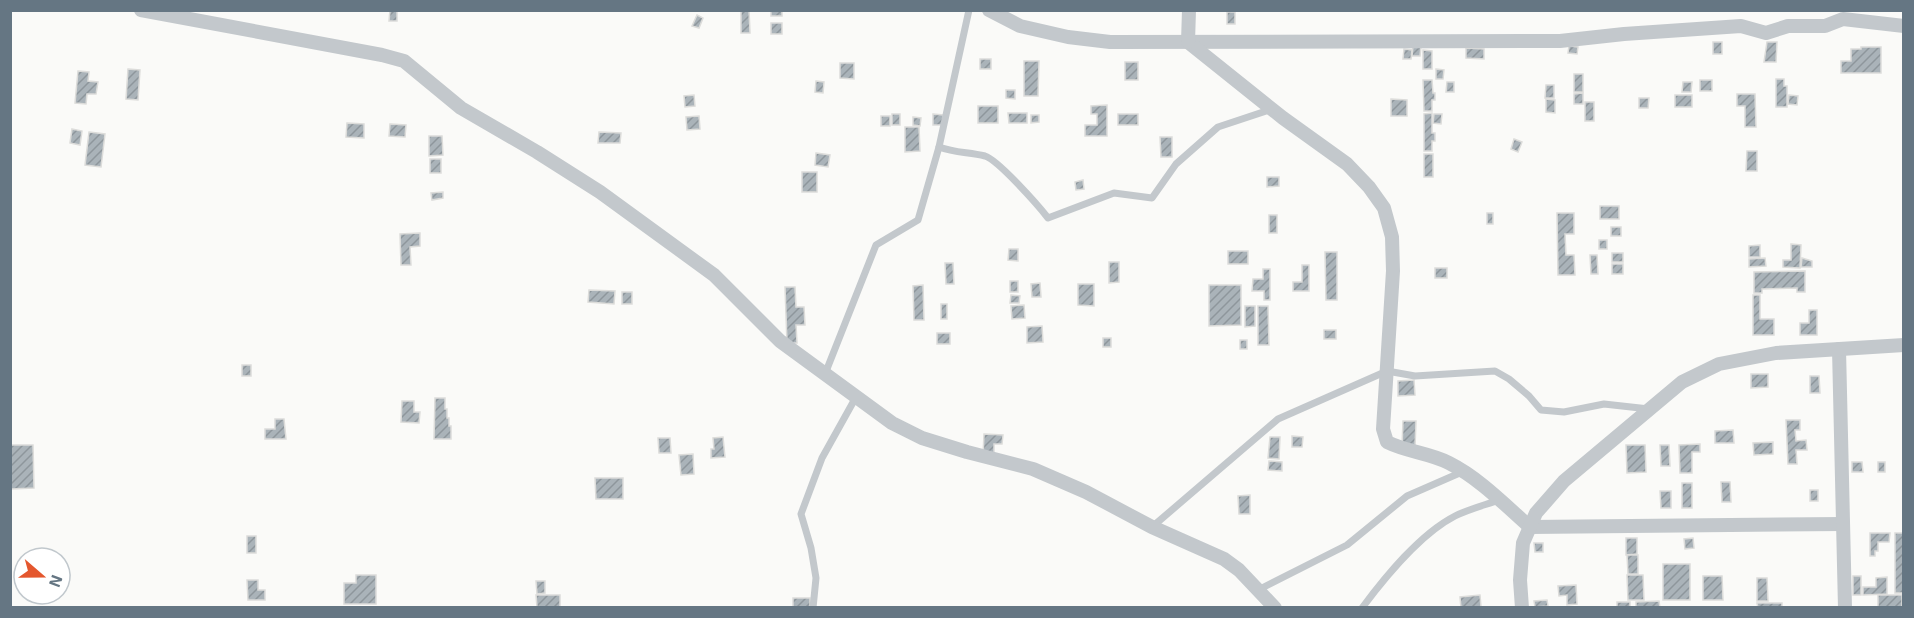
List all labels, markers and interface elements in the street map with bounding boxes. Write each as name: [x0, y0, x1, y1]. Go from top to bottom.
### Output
north arrow: [12, 546, 72, 606]
text: N: [46, 573, 67, 590]

